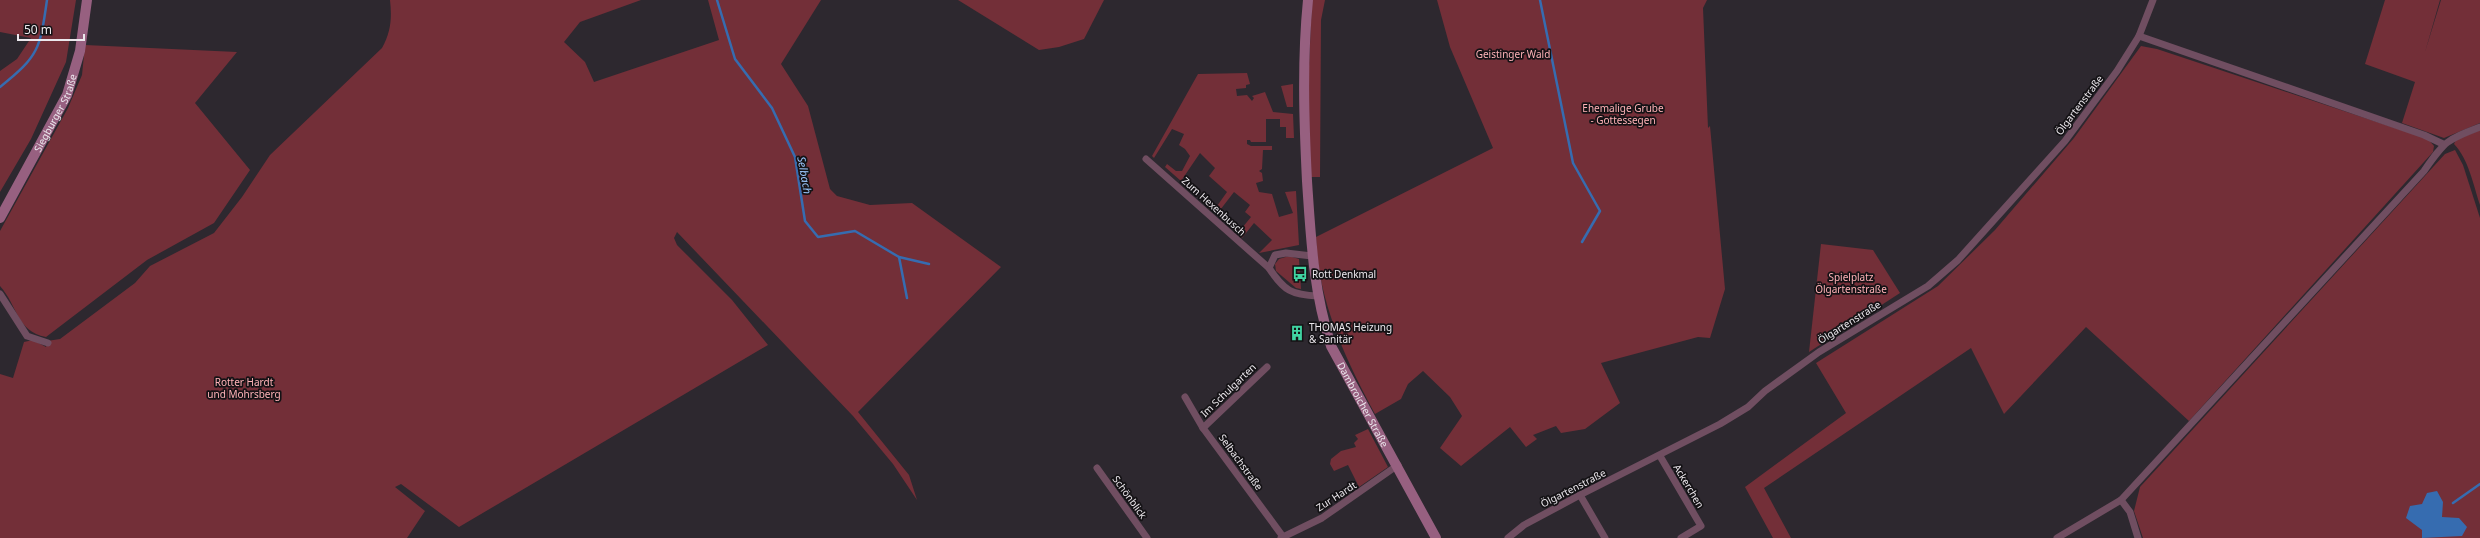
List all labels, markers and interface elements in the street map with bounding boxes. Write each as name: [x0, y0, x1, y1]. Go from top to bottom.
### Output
scale bar: [18, 16, 84, 42]
text: 50 m: [24, 21, 52, 38]
park label: Geistinger Wald: [1476, 47, 1550, 61]
street label: Siegburger Straße: [30, 72, 80, 154]
street label: Ölgartenstraße: [2052, 72, 2106, 138]
park label: Ehemalige Grube - Gottessegen: [1582, 101, 1664, 127]
water label: Selbach: [794, 155, 816, 195]
street label: Zum Hexenbusch: [1179, 173, 1249, 239]
bus stop icon: Rott Denkmal: [1291, 265, 1309, 283]
place label: Rott Denkmal: [1312, 267, 1376, 281]
park label: Spielplatz Ölgartenstraße: [1815, 270, 1887, 296]
street label: Ölgartenstraße: [1815, 297, 1883, 347]
place label: THOMAS Heizung & Sanitär: [1309, 320, 1392, 346]
building icon: THOMAS Heizung & Sanitär: [1288, 324, 1306, 342]
street label: Dambroicher Straße: [1334, 359, 1392, 450]
street label: Im Schulgarten: [1197, 360, 1259, 420]
park label: Rotter Hardt und Mohrsberg: [207, 375, 281, 401]
street label: Selbachstraße: [1216, 431, 1266, 493]
street label: Ackerchen: [1670, 461, 1708, 511]
street label: Ölgartenstraße: [1538, 465, 1608, 510]
street label: Schönblick: [1110, 473, 1151, 522]
street label: Zur Hardt: [1313, 478, 1359, 514]

